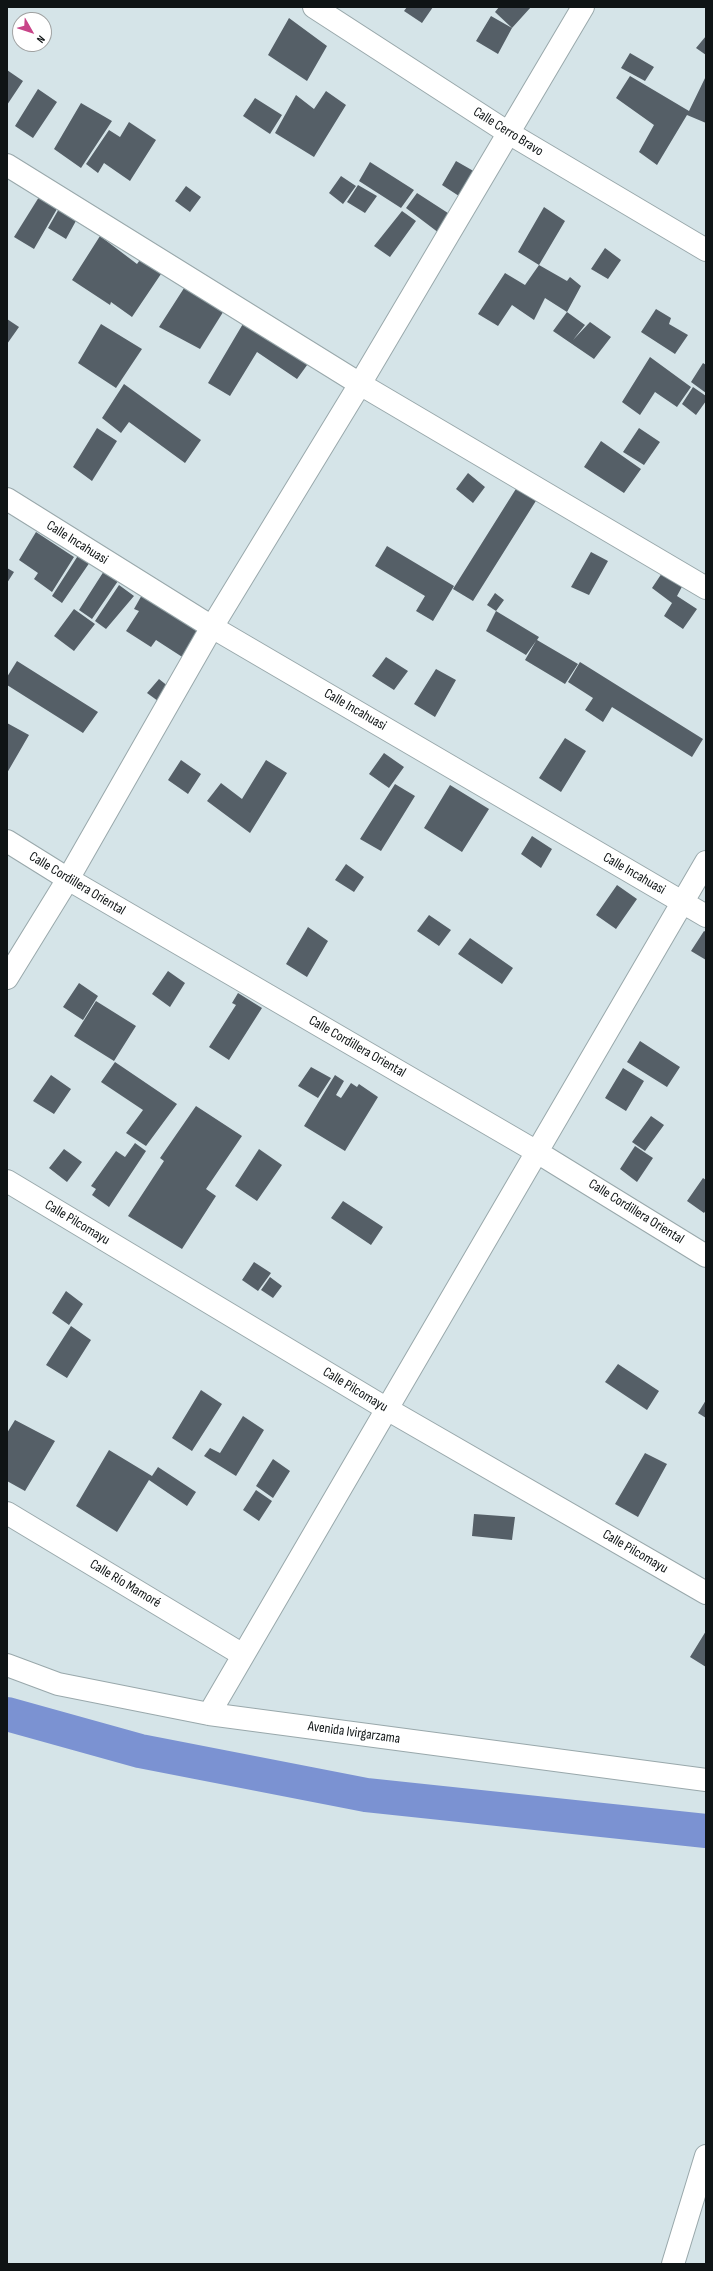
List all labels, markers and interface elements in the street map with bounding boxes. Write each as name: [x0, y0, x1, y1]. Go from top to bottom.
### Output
north arrow: [12, 12, 52, 52]
text: N: [34, 33, 48, 46]
street label: Calle Cerro Bravo: [470, 104, 546, 160]
street label: Calle Incahuasi: [43, 517, 111, 569]
street label: Calle Incahuasi: [321, 685, 389, 735]
street label: Calle Cordillera Oriental: [26, 849, 128, 919]
street label: Calle Incahuasi: [600, 849, 668, 899]
street label: Calle Cordillera Oriental: [305, 1012, 409, 1082]
street label: Calle Cordillera Oriental: [585, 1176, 687, 1248]
street label: Calle Pilcomayu: [41, 1197, 113, 1249]
street label: Calle Pilcomayu: [319, 1364, 391, 1416]
street label: Calle Pilcomayu: [599, 1526, 671, 1578]
street label: Calle Río Mamoré: [86, 1556, 164, 1612]
street label: Avenida Ivirgarzama: [307, 1718, 401, 1748]

